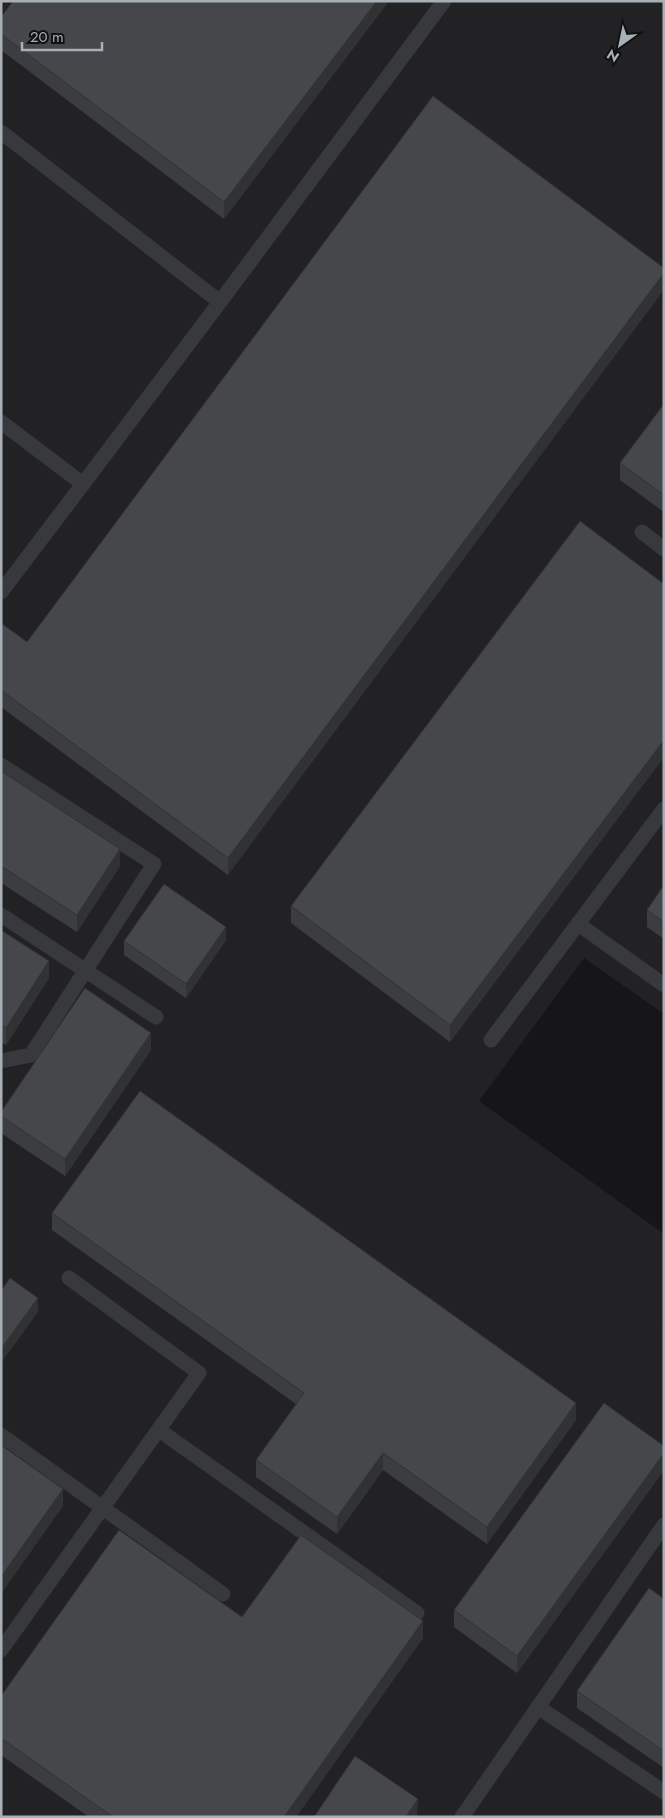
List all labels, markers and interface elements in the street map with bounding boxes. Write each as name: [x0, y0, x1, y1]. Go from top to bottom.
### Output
scale bar: [22, 20, 102, 52]
north arrow: [595, 20, 645, 70]
text: 20 m: [30, 26, 64, 48]
text: N: [603, 44, 623, 67]

